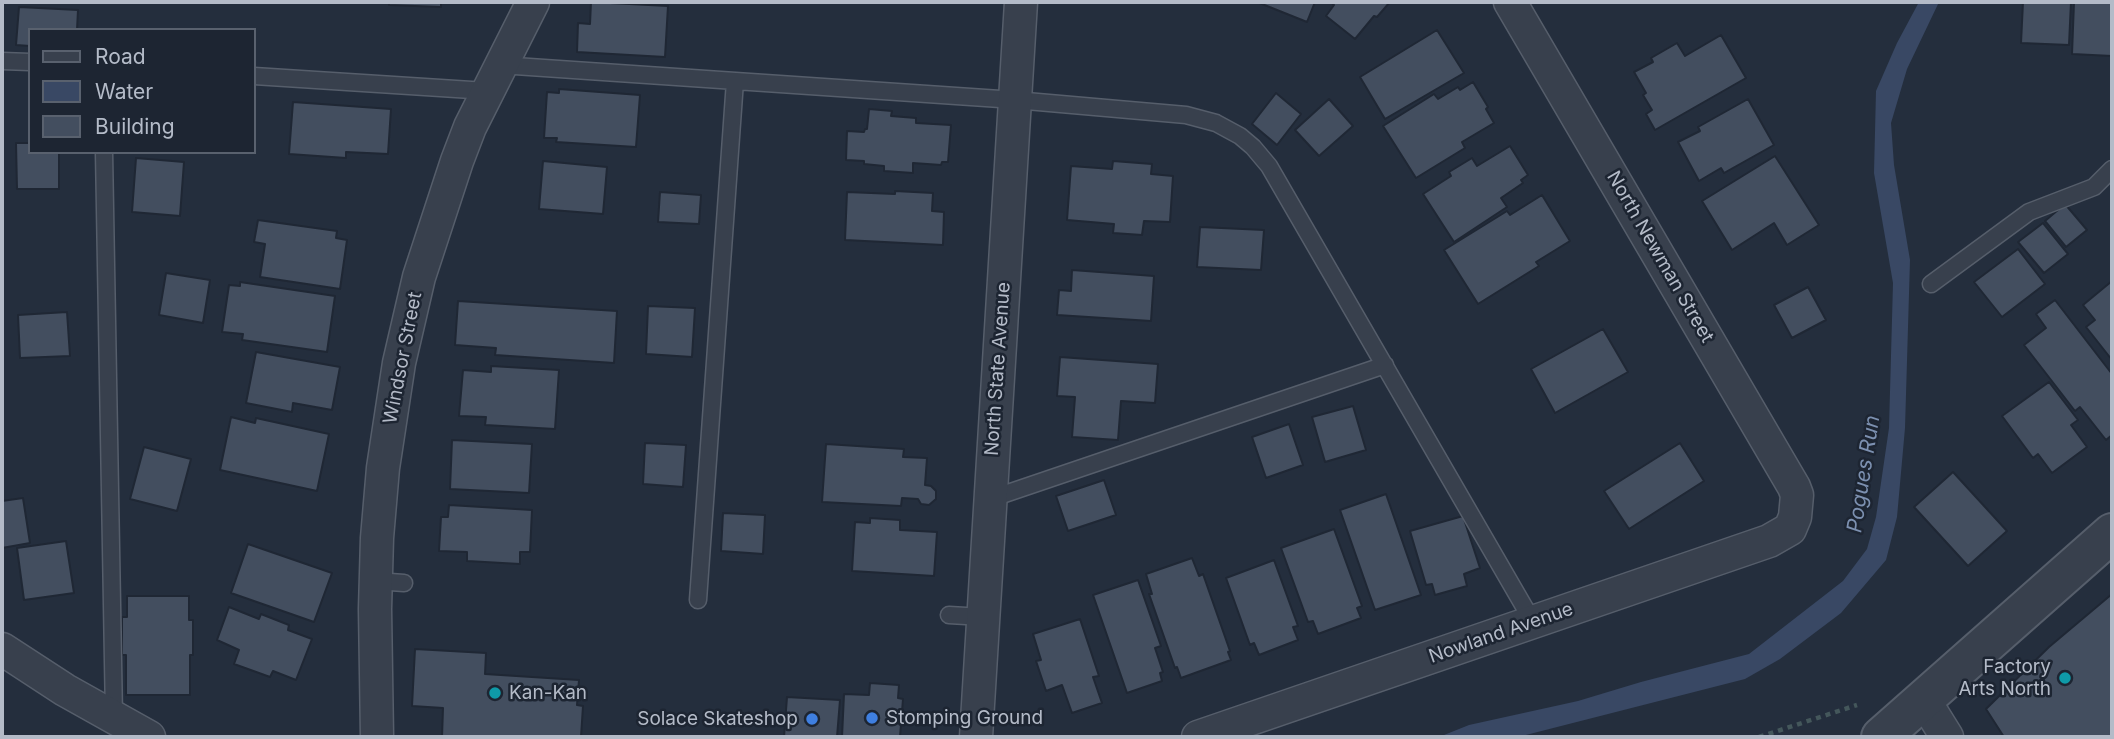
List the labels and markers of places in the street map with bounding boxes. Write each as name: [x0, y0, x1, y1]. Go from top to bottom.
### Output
place label: Factory Arts North: [1958, 656, 2051, 700]
marker: Factory Arts North: [2057, 670, 2073, 686]
place label: Kan-Kan: [509, 682, 587, 704]
marker: Kan-Kan: [487, 685, 503, 701]
place label: Stomping Ground: [886, 707, 1043, 729]
place label: Solace Skateshop: [637, 708, 798, 730]
marker: Stomping Ground: [864, 710, 880, 726]
marker: Solace Skateshop: [804, 711, 820, 727]

